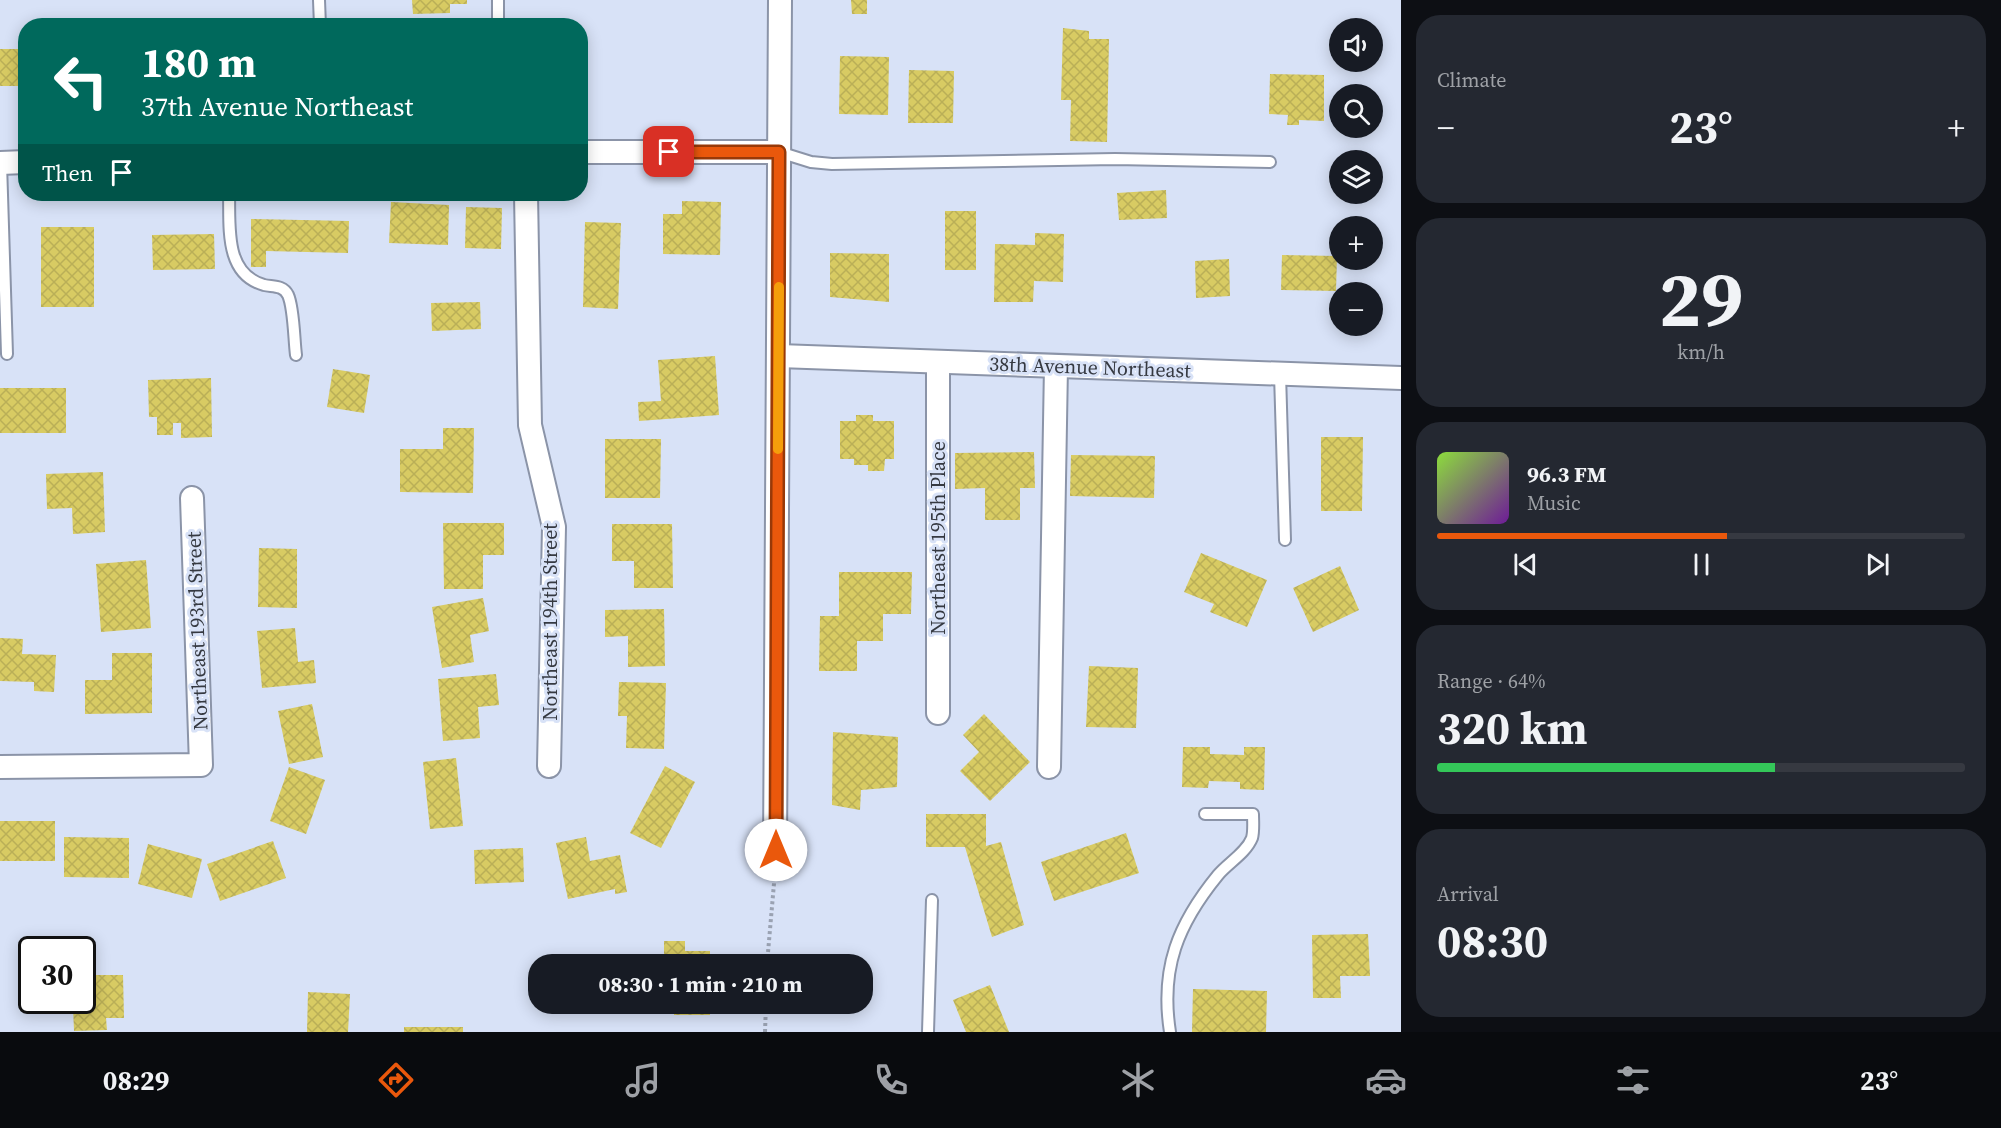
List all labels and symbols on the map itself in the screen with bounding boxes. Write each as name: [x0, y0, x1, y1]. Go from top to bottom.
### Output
pin: [643, 126, 694, 177]
street label: 38th Avenue Northeast: [989, 349, 1192, 385]
street label: Northeast 195th Place: [924, 441, 952, 635]
street label: Northeast 194th Street: [536, 523, 564, 721]
street label: Northeast 193rd Street: [180, 531, 214, 731]
position arrow: [744, 818, 808, 882]
speed limit sign: 30: [18, 936, 96, 1014]

